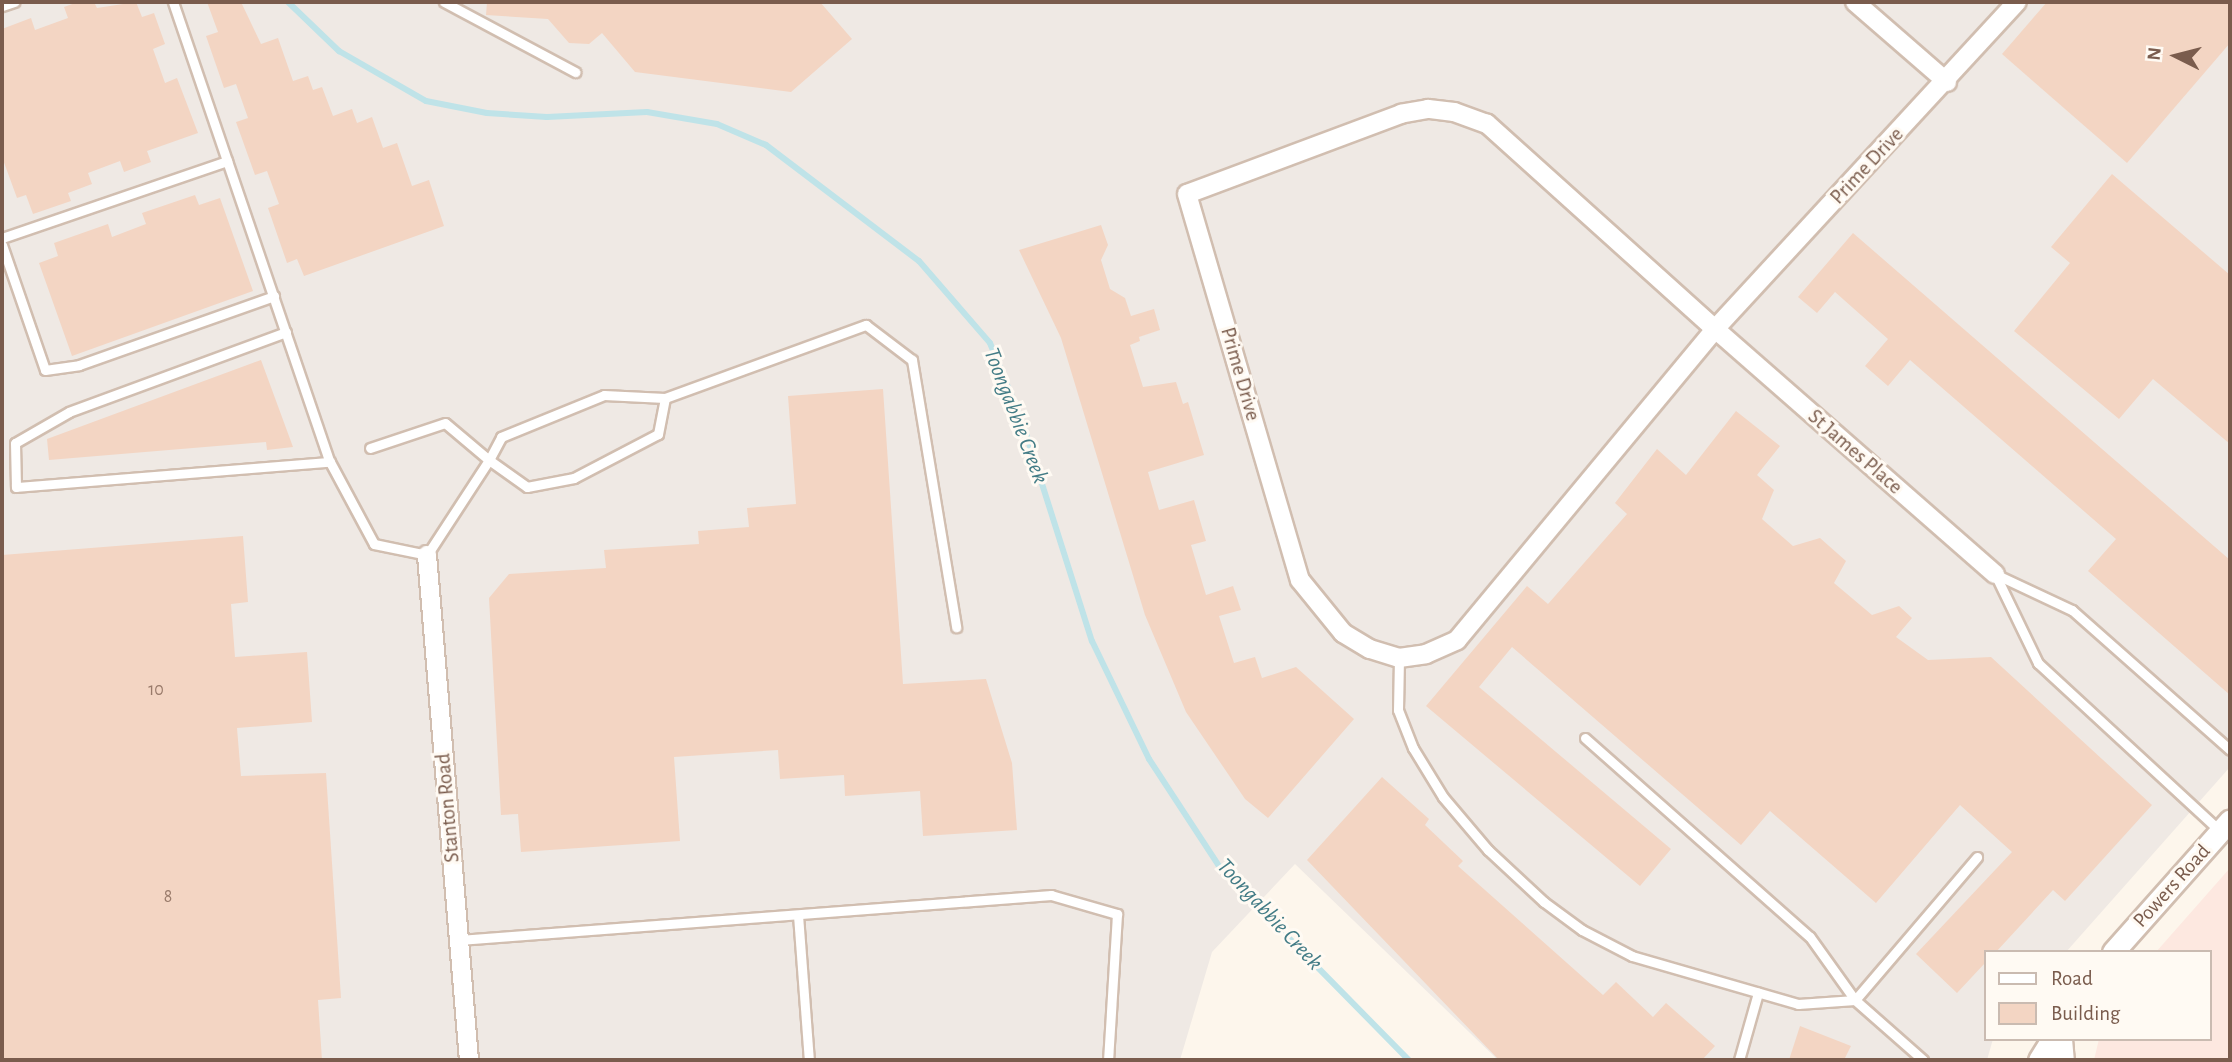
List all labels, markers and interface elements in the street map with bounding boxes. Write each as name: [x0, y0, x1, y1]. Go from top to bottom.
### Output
north arrow: [2141, 21, 2211, 91]
text: N: [2144, 46, 2165, 61]
street label: Prime Drive: [1825, 122, 1909, 210]
street label: Prime Drive: [1215, 324, 1265, 424]
water label: Toongabbie Creek: [976, 344, 1054, 488]
street label: St James Place: [1803, 404, 1907, 500]
house number: 10: [148, 679, 164, 701]
street label: Stanton Road: [431, 752, 465, 864]
street label: Powers Road: [2128, 839, 2216, 933]
water label: Toongabbie Creek: [1210, 853, 1328, 977]
house number: 8: [164, 886, 172, 908]
legend: [1983, 950, 2211, 1041]
text: Road: [2051, 968, 2093, 989]
text: Building: [2051, 1003, 2120, 1024]

